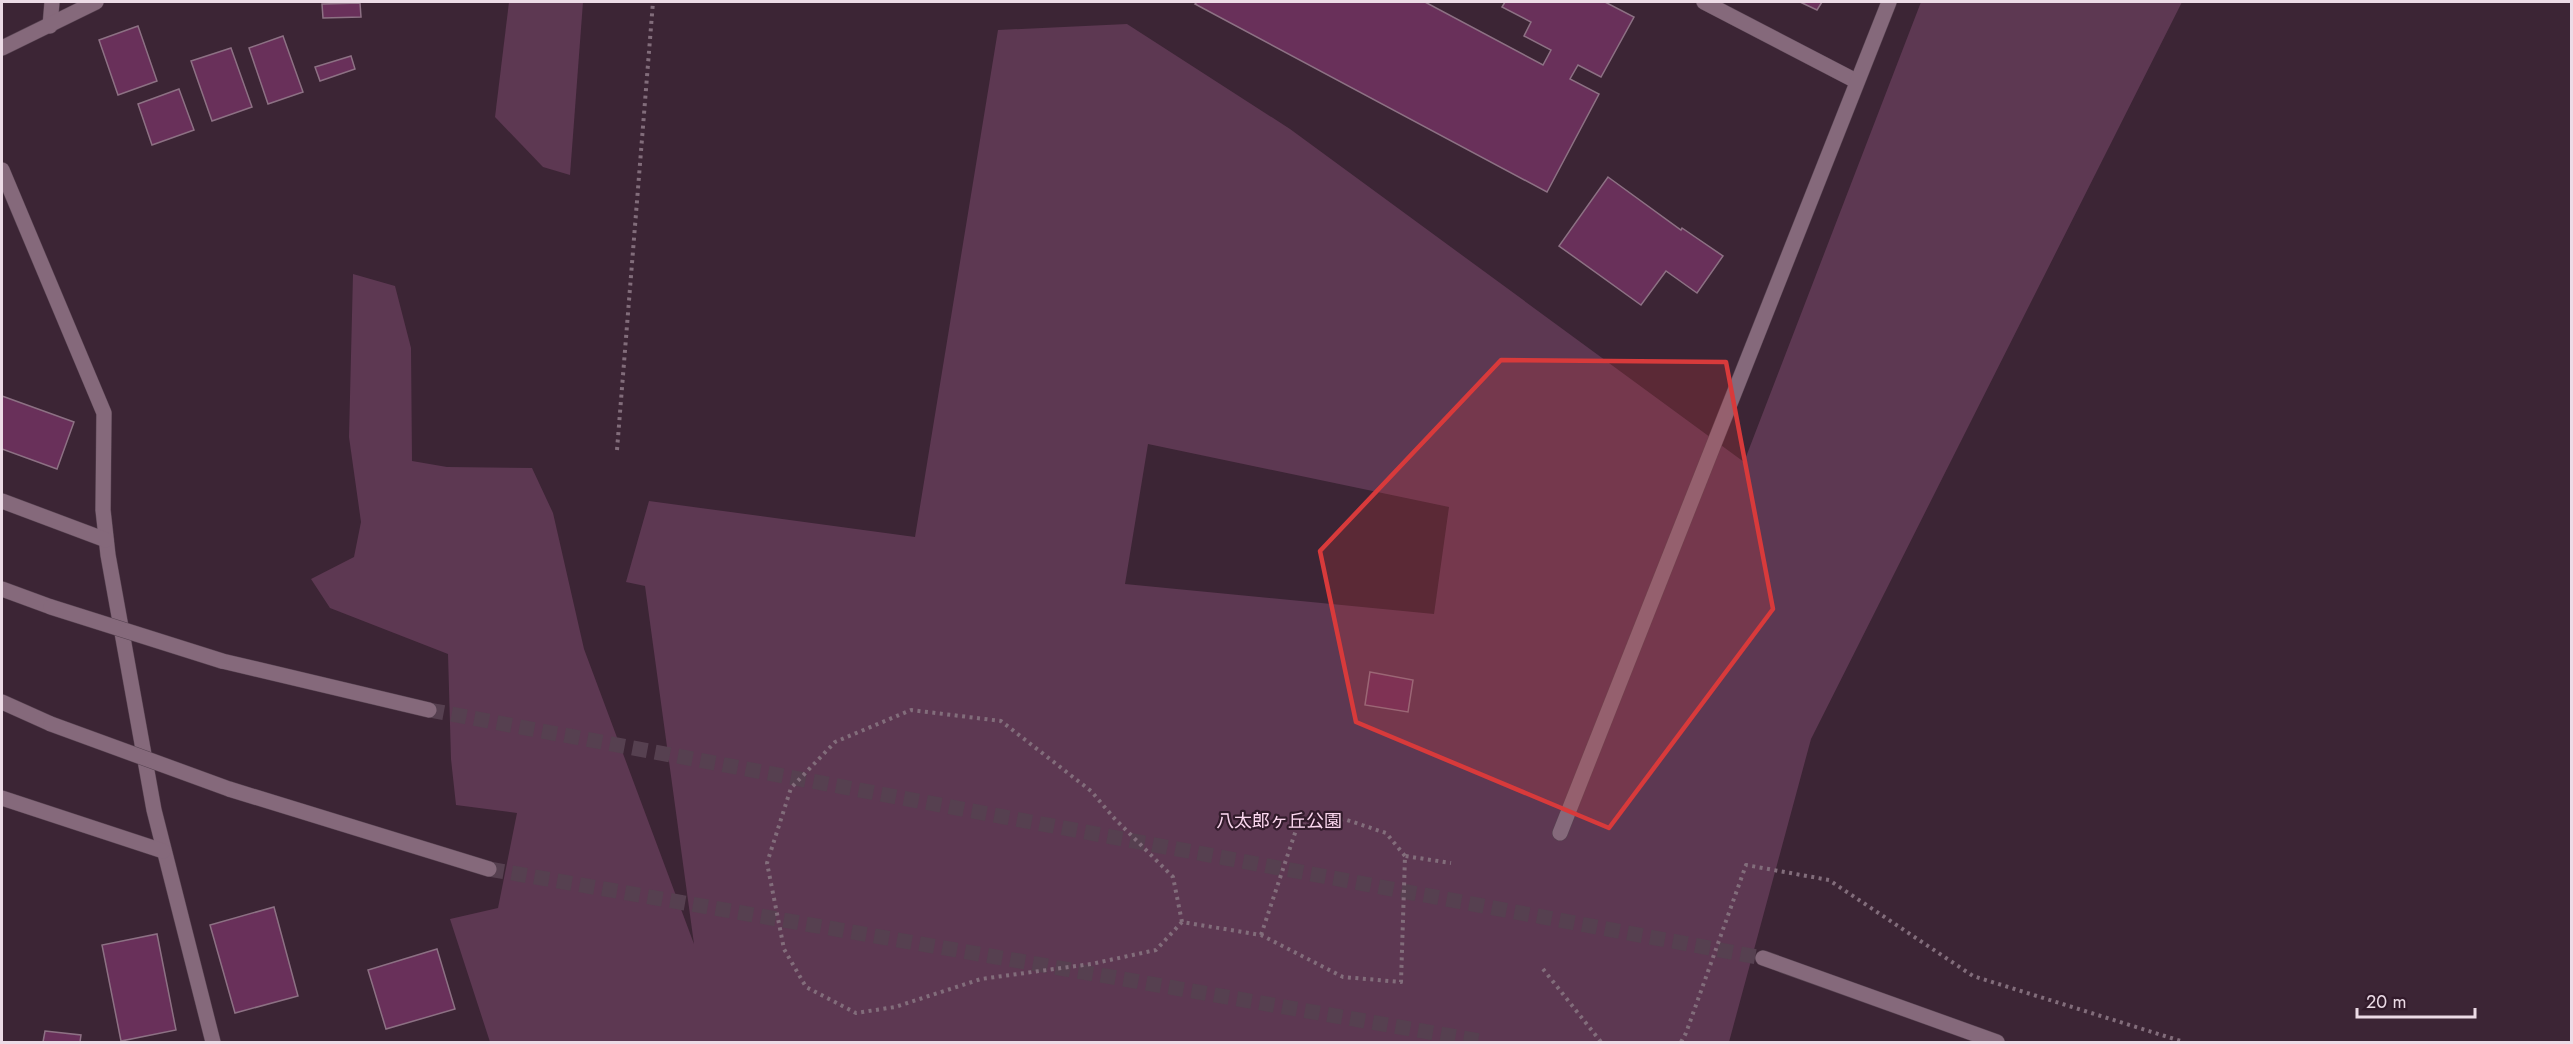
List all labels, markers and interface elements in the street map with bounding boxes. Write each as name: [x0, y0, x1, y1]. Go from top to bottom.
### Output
park label: 八太郎ヶ丘公園: [1216, 808, 1342, 834]
scale bar: [2357, 981, 2476, 1019]
text: 20 m: [2366, 989, 2406, 1015]

